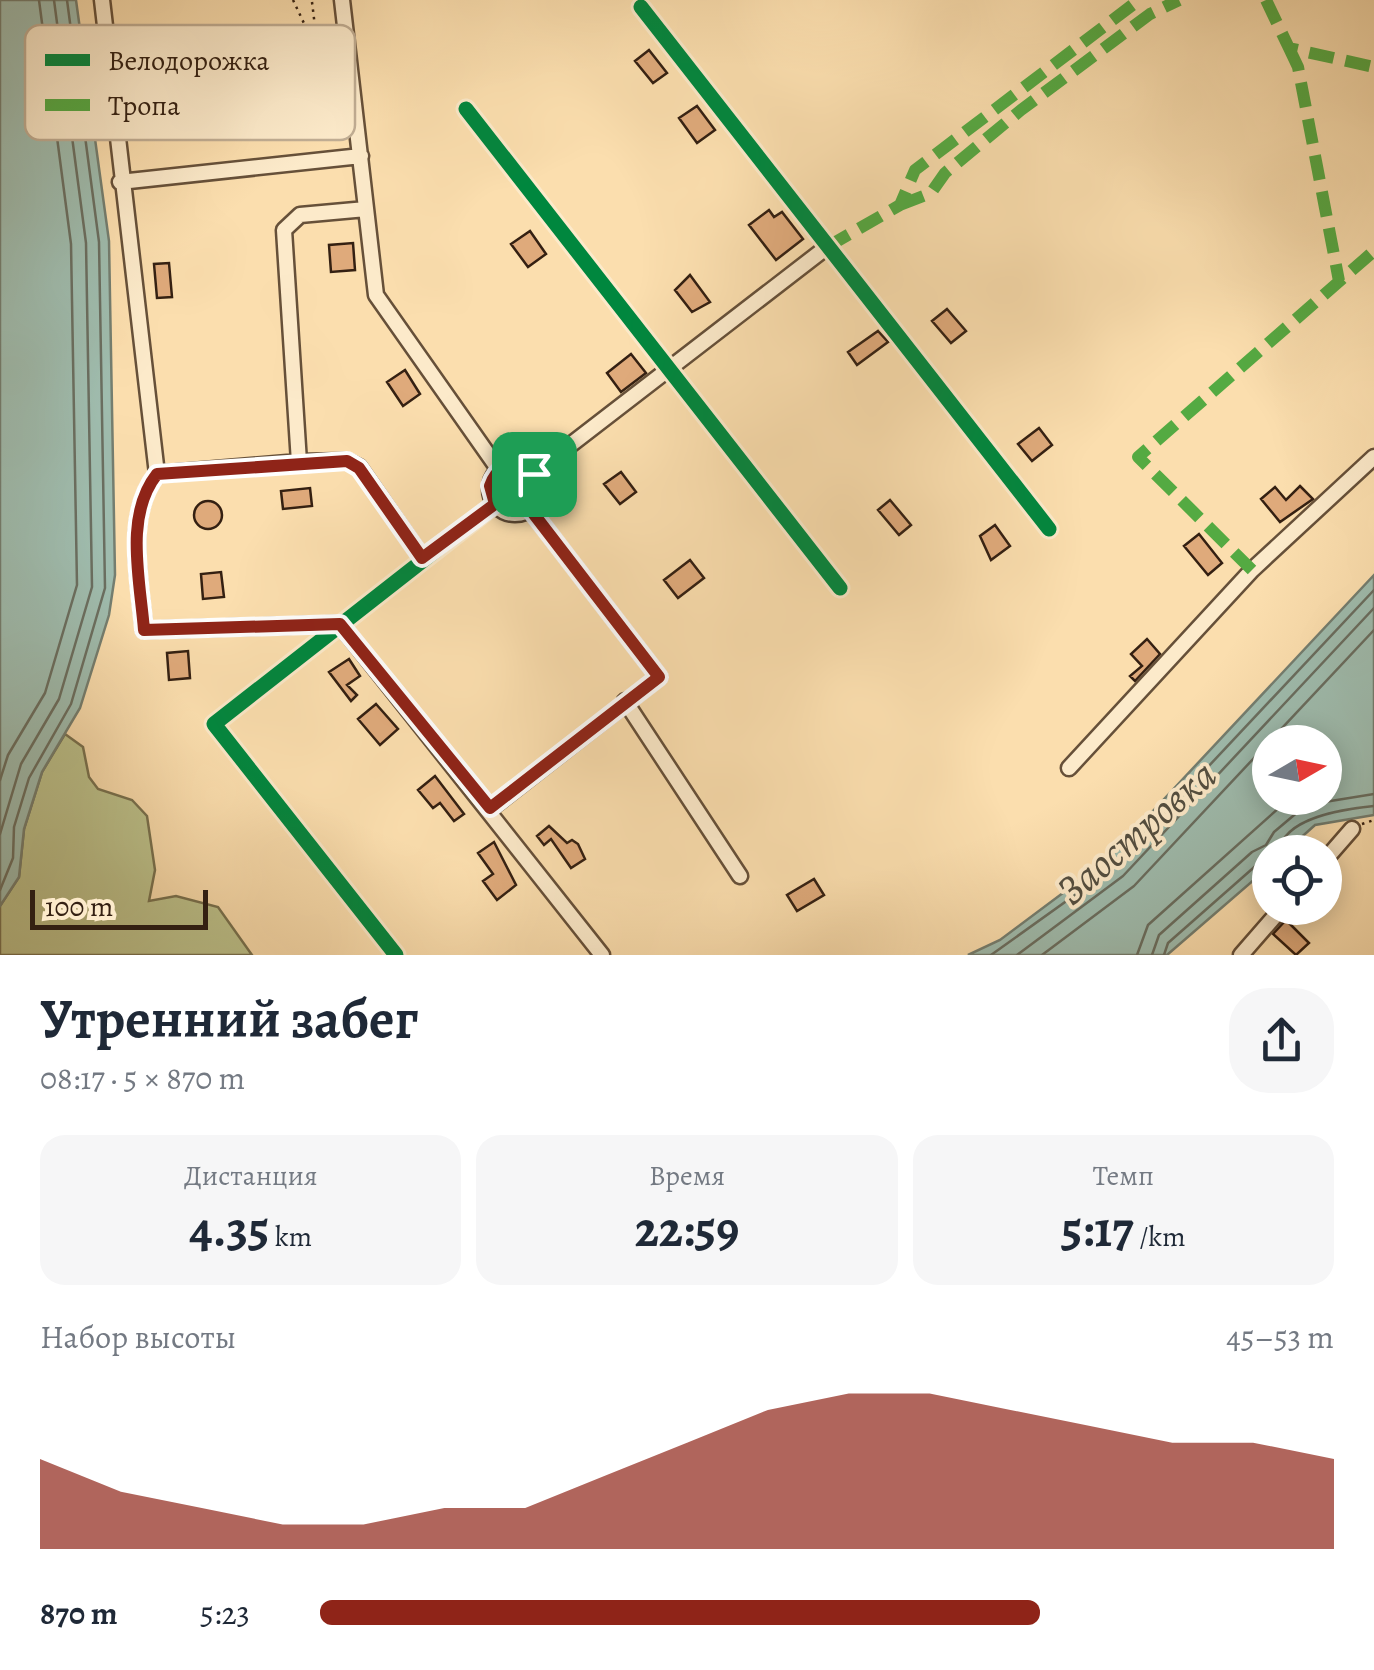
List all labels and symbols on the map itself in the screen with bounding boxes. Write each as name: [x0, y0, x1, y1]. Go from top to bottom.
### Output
legend: [25, 25, 355, 140]
text: Велодорожка: [108, 42, 270, 80]
text: Тропа: [108, 87, 180, 125]
pin: [492, 432, 577, 517]
north arrow: [1252, 725, 1342, 815]
water label: Заостровка: [1044, 746, 1228, 918]
scale bar: [30, 885, 208, 930]

